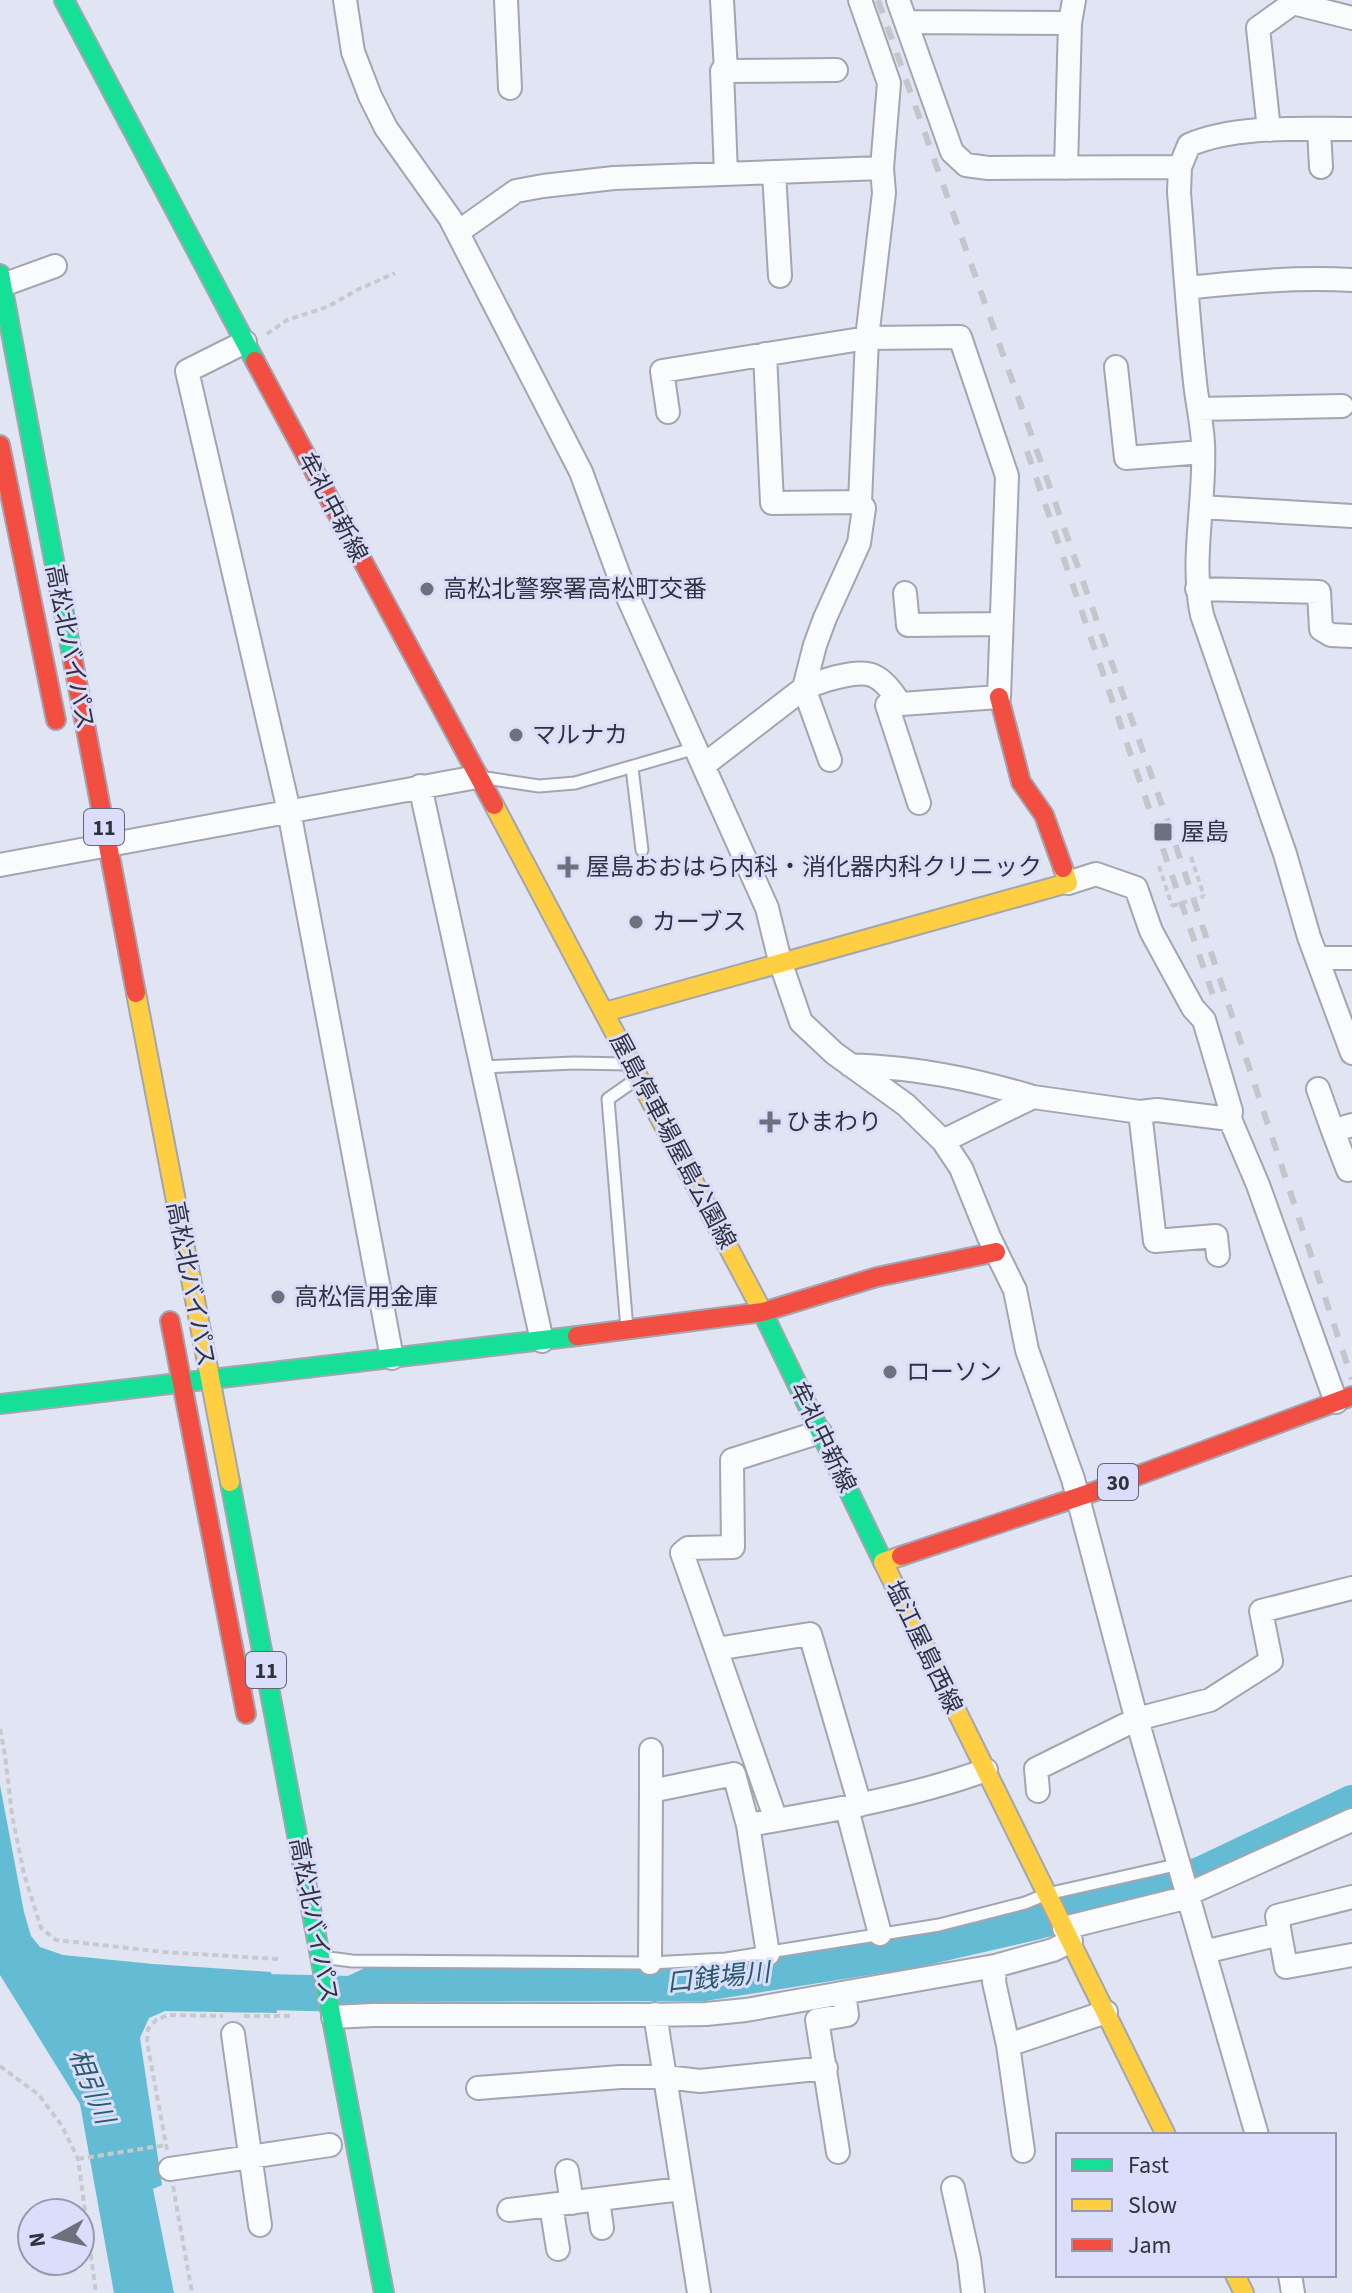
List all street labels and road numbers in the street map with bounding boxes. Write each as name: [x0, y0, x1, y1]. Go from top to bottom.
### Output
street label: 牟礼中新線: [289, 446, 376, 568]
street label: 高松北バイパス: [36, 562, 103, 733]
road number: 11: [84, 809, 124, 845]
street label: 屋島停車場屋島公園線: [601, 1027, 744, 1255]
street label: 高松北バイパス: [157, 1199, 224, 1370]
street label: 牟礼中新線: [781, 1376, 865, 1499]
road number: 30: [1098, 1464, 1138, 1500]
street label: 塩江屋島西線: [876, 1575, 971, 1720]
road number: 11: [246, 1652, 286, 1688]
street label: 高松北バイパス: [280, 1835, 347, 2006]

